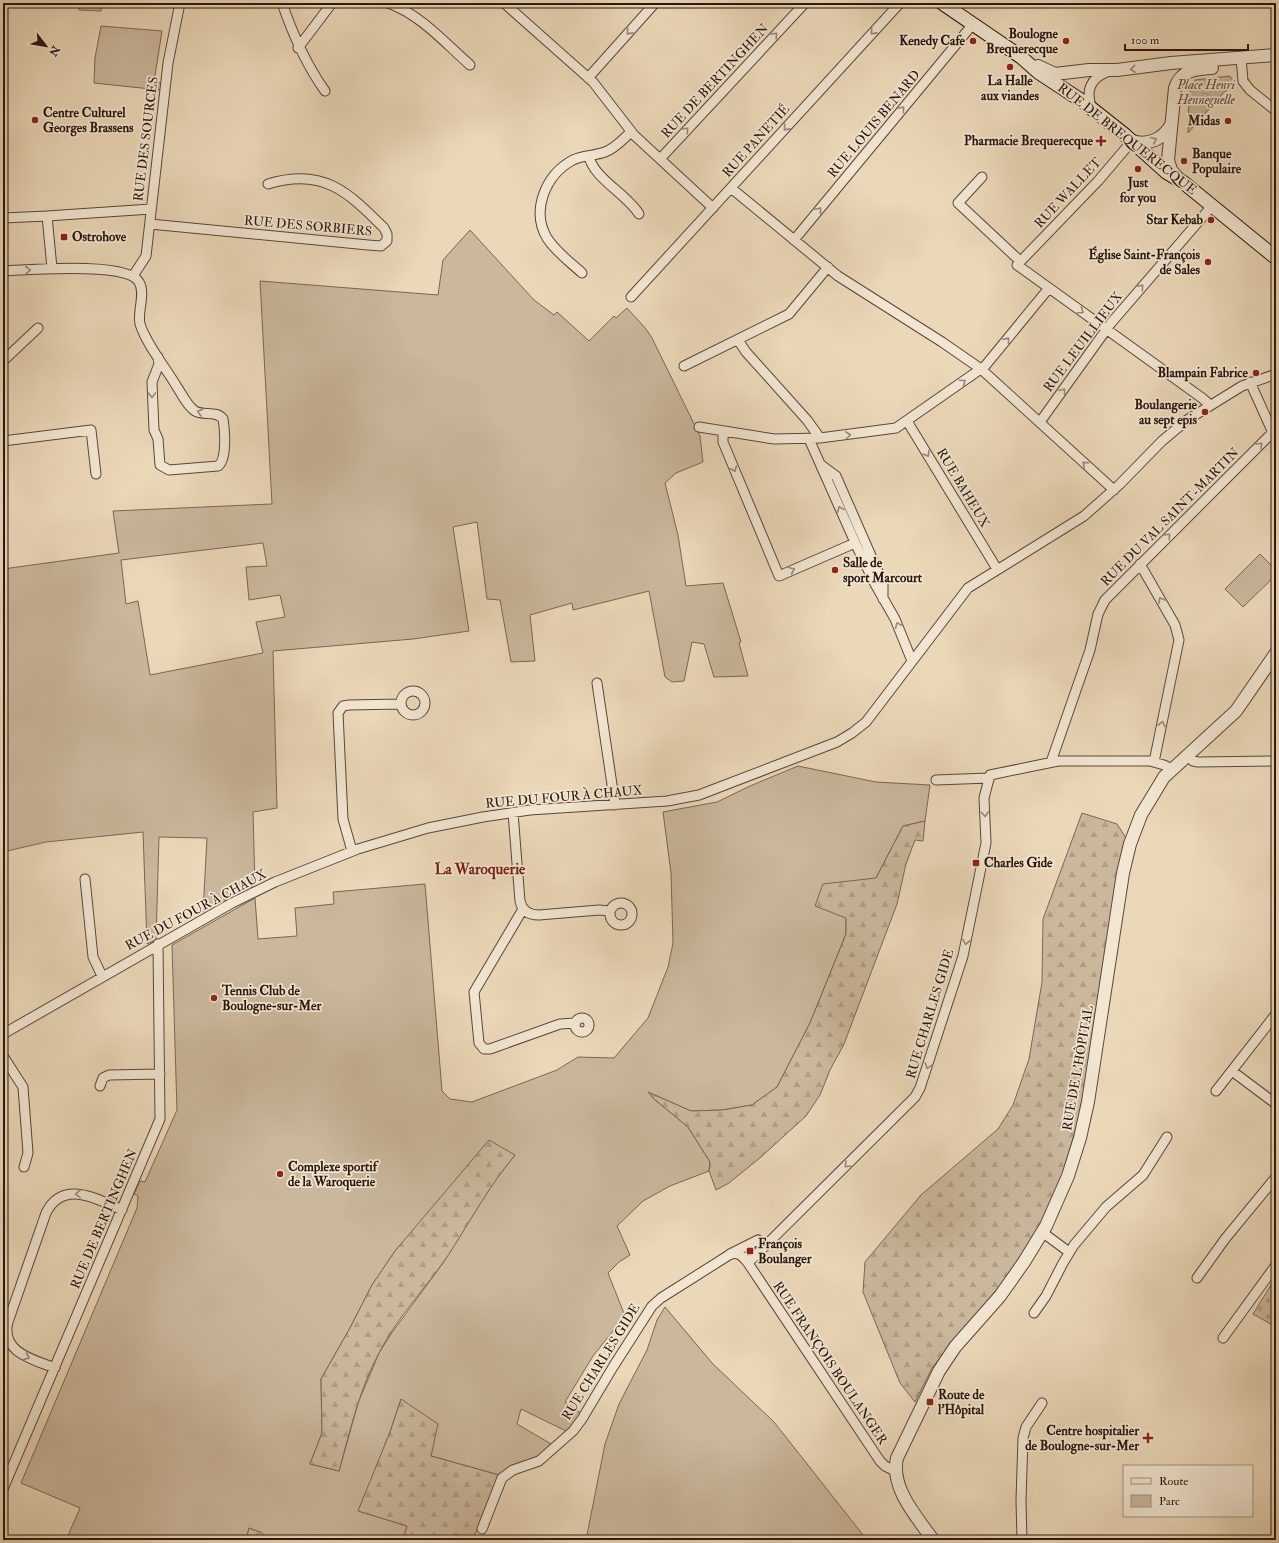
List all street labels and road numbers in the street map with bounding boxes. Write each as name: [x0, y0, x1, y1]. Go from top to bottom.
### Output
street label: RUE DE BERTINGHEN: [658, 20, 772, 141]
street label: RUE LOUIS BENARD: [824, 67, 924, 181]
street label: RUE DES SOURCES: [130, 76, 162, 202]
street label: RUE DE BREQUERECQUE: [1054, 80, 1200, 198]
street label: RUE PANETIÉ: [718, 101, 793, 181]
street label: RUE WALLET: [1031, 154, 1105, 232]
street label: RUE DES SORBIERS: [243, 212, 373, 240]
street label: RUE LEUILLIEUX: [1040, 289, 1126, 395]
street label: RUE DU VAL SAINT-MARTIN: [1098, 444, 1243, 589]
street label: RUE BAHEUX: [933, 445, 993, 531]
street label: RUE DU FOUR À CHAUX: [485, 781, 643, 812]
street label: RUE DU FOUR À CHAUX: [122, 865, 269, 954]
street label: RUE CHARLES GIDE: [903, 947, 957, 1081]
street label: RUE DE L'HÔPITAL: [1058, 1003, 1097, 1132]
street label: RUE DE BERTINGHEN: [67, 1146, 141, 1291]
street label: RUE FRANÇOIS BOULANGER: [769, 1278, 891, 1448]
street label: RUE CHARLES GIDE: [559, 1301, 643, 1423]

